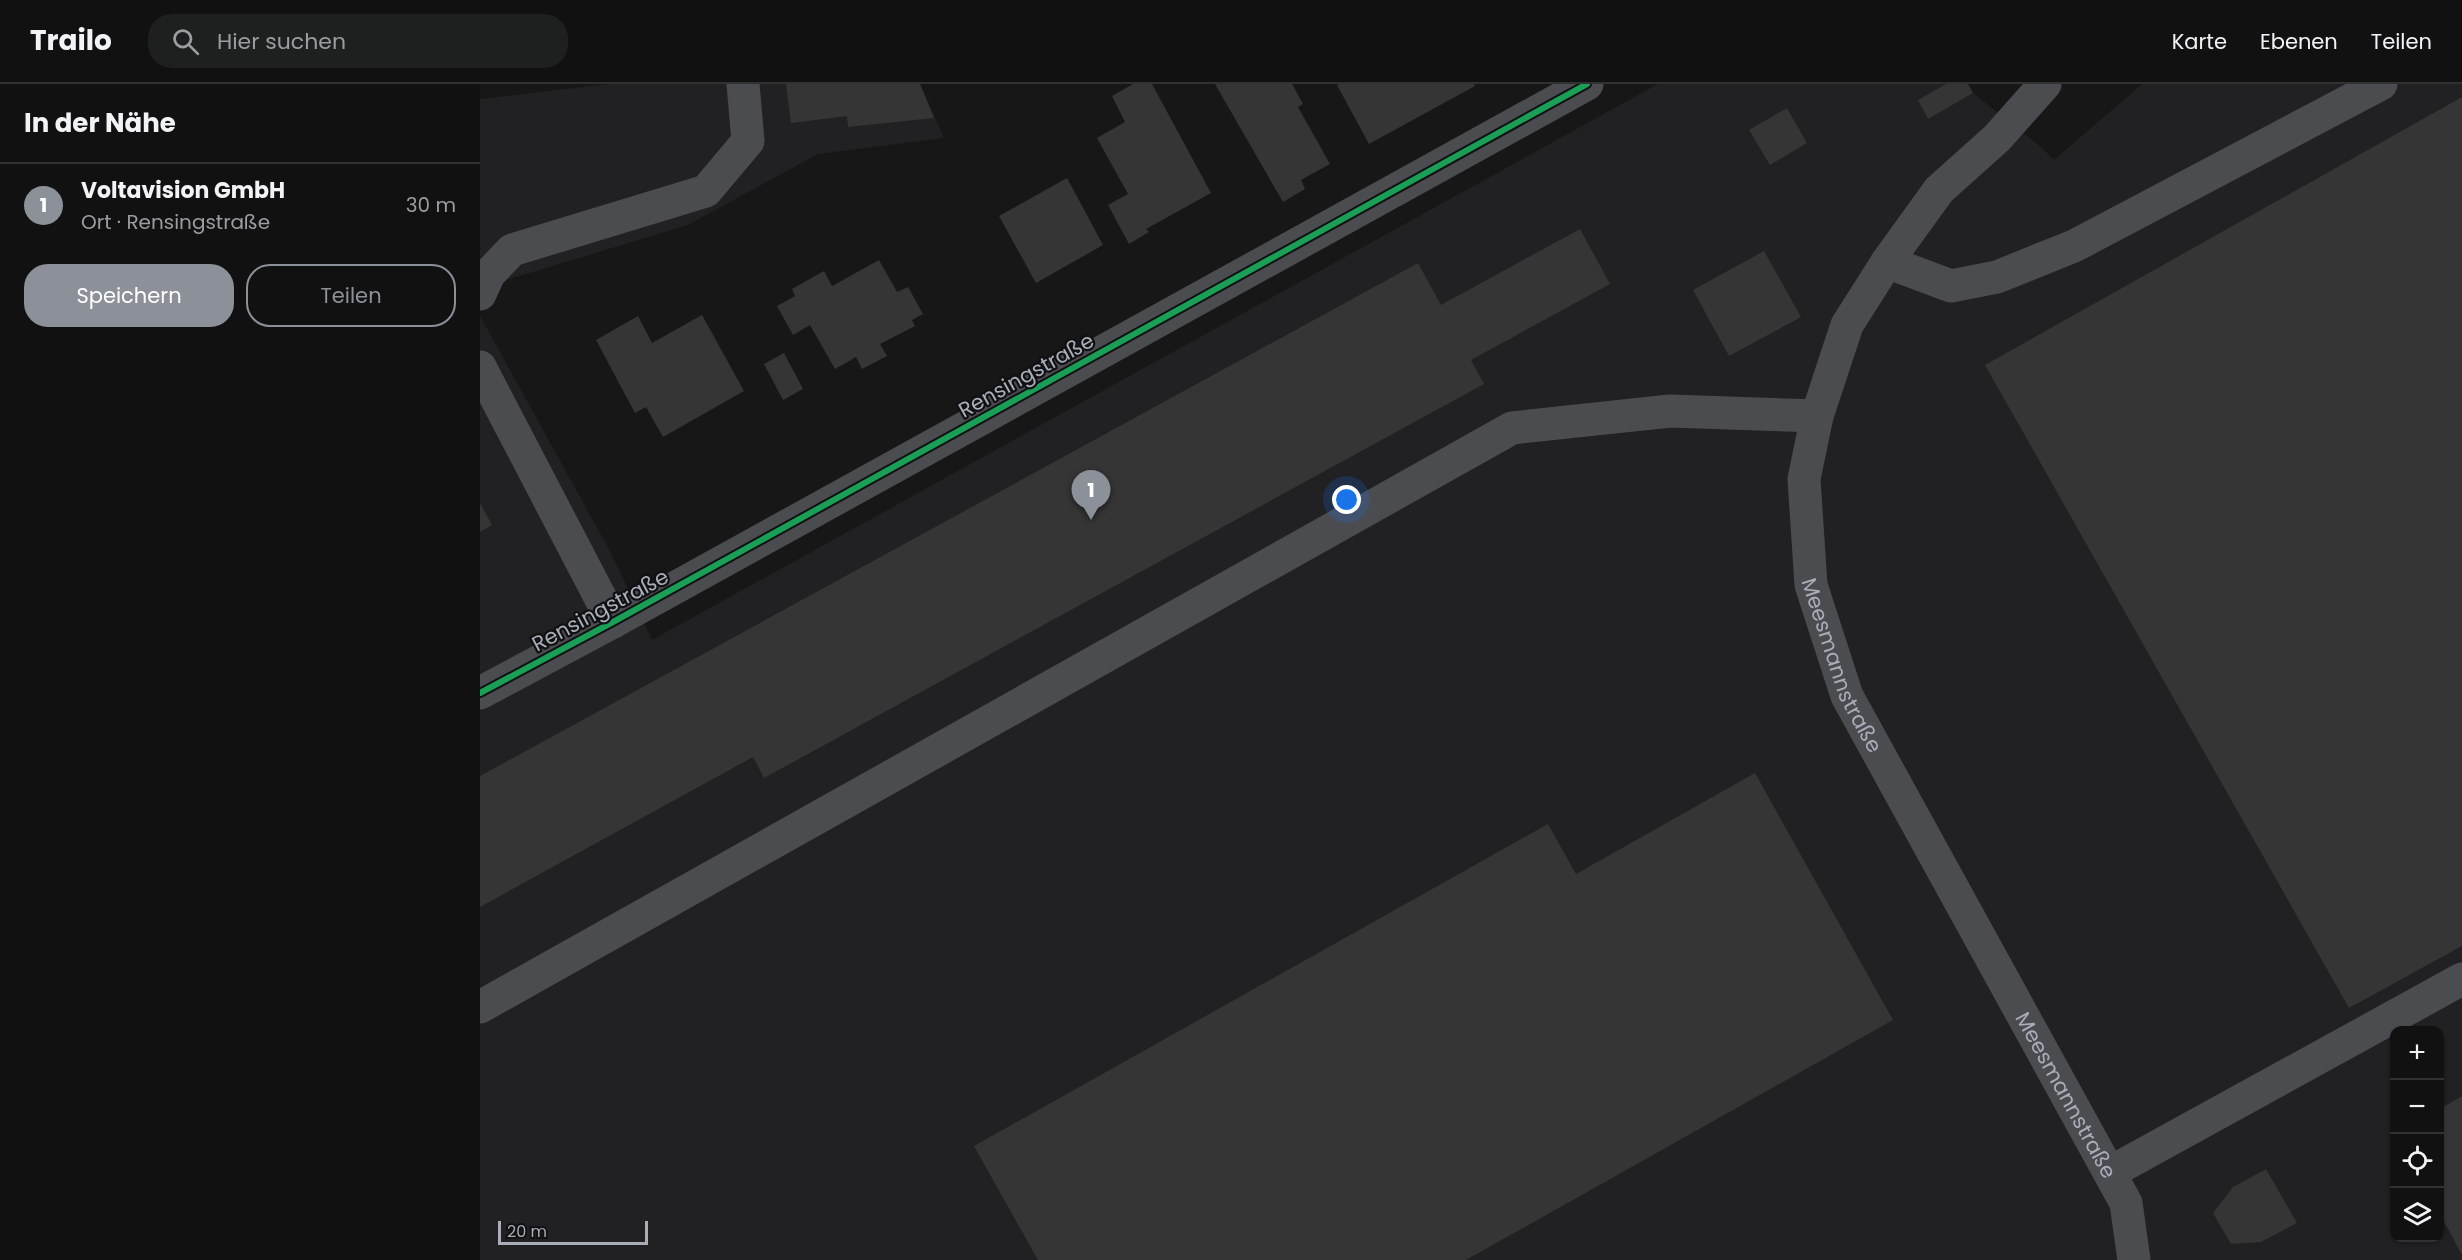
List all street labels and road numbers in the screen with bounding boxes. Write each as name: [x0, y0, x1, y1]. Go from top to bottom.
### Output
street label: Rensingstraße: [953, 326, 1099, 424]
street label: Rensingstraße: [527, 562, 673, 658]
street label: Meesmannstraße: [1795, 574, 1890, 758]
street label: Meesmannstraße: [2009, 1007, 2124, 1183]

